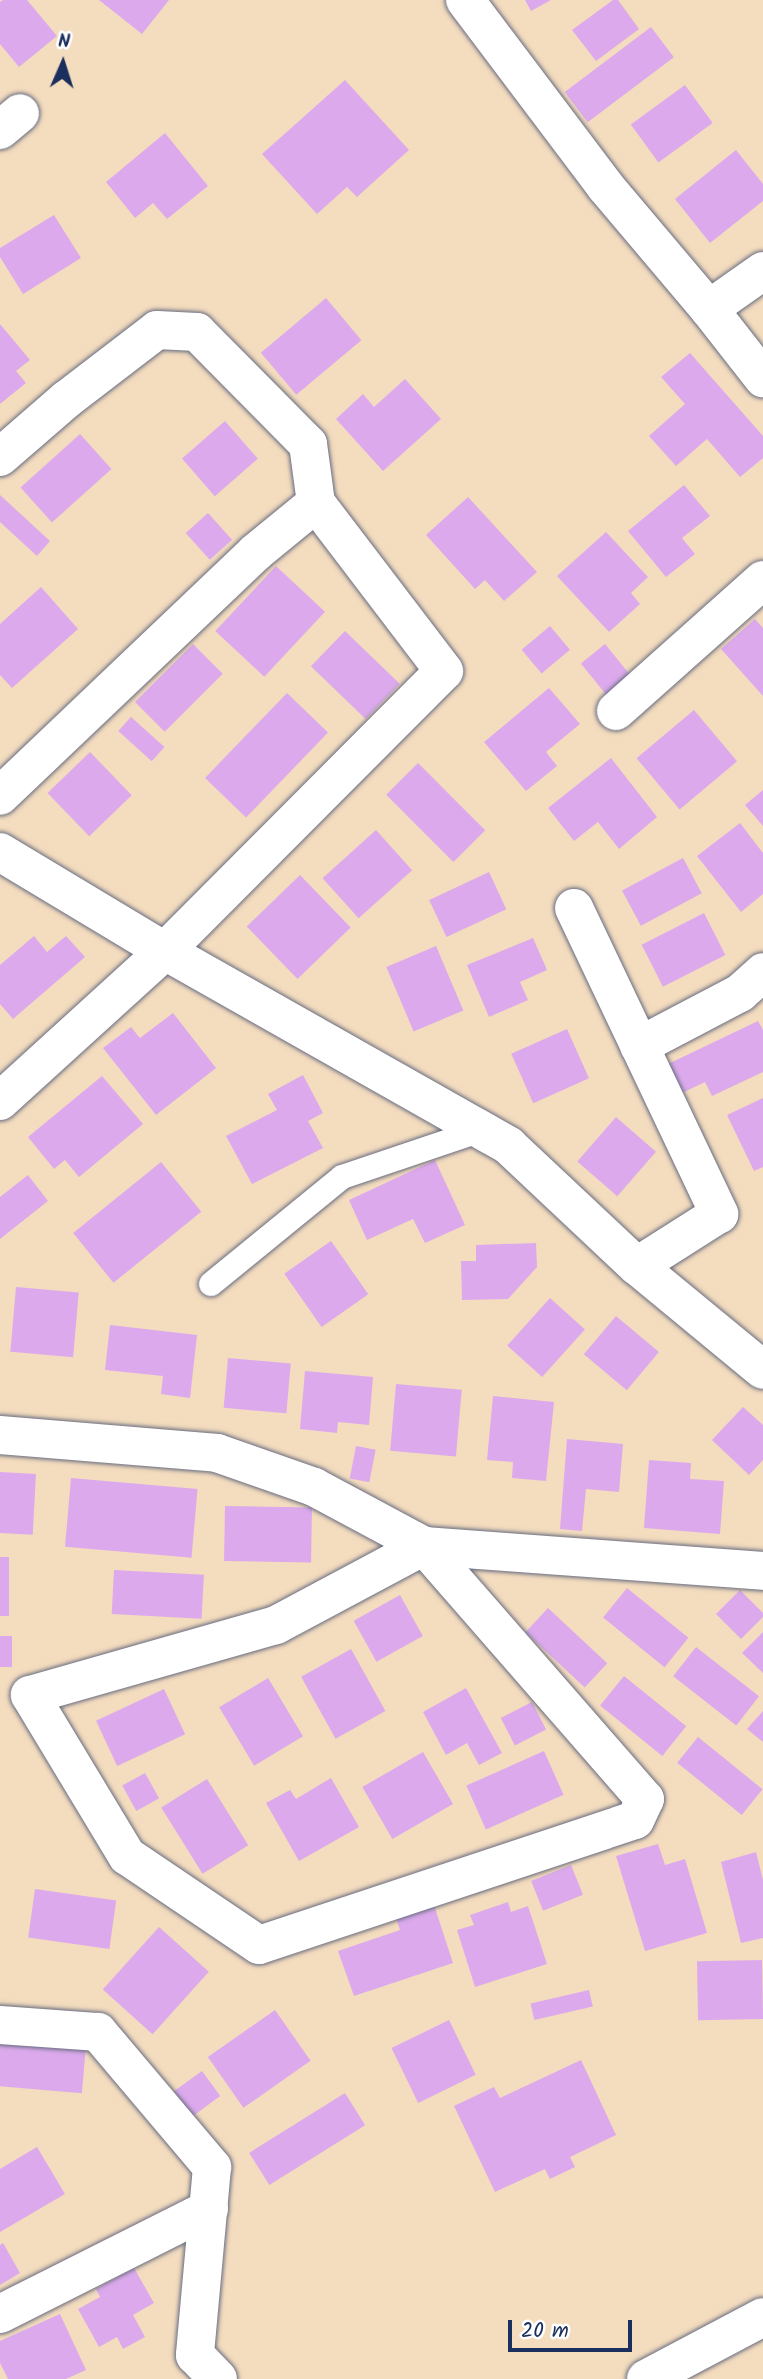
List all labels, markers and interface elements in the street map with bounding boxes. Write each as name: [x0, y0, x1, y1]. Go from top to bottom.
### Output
text: N: [57, 27, 71, 57]
north arrow: [28, 28, 98, 98]
scale bar: [511, 2306, 635, 2350]
text: 20 m: [521, 2315, 569, 2348]

